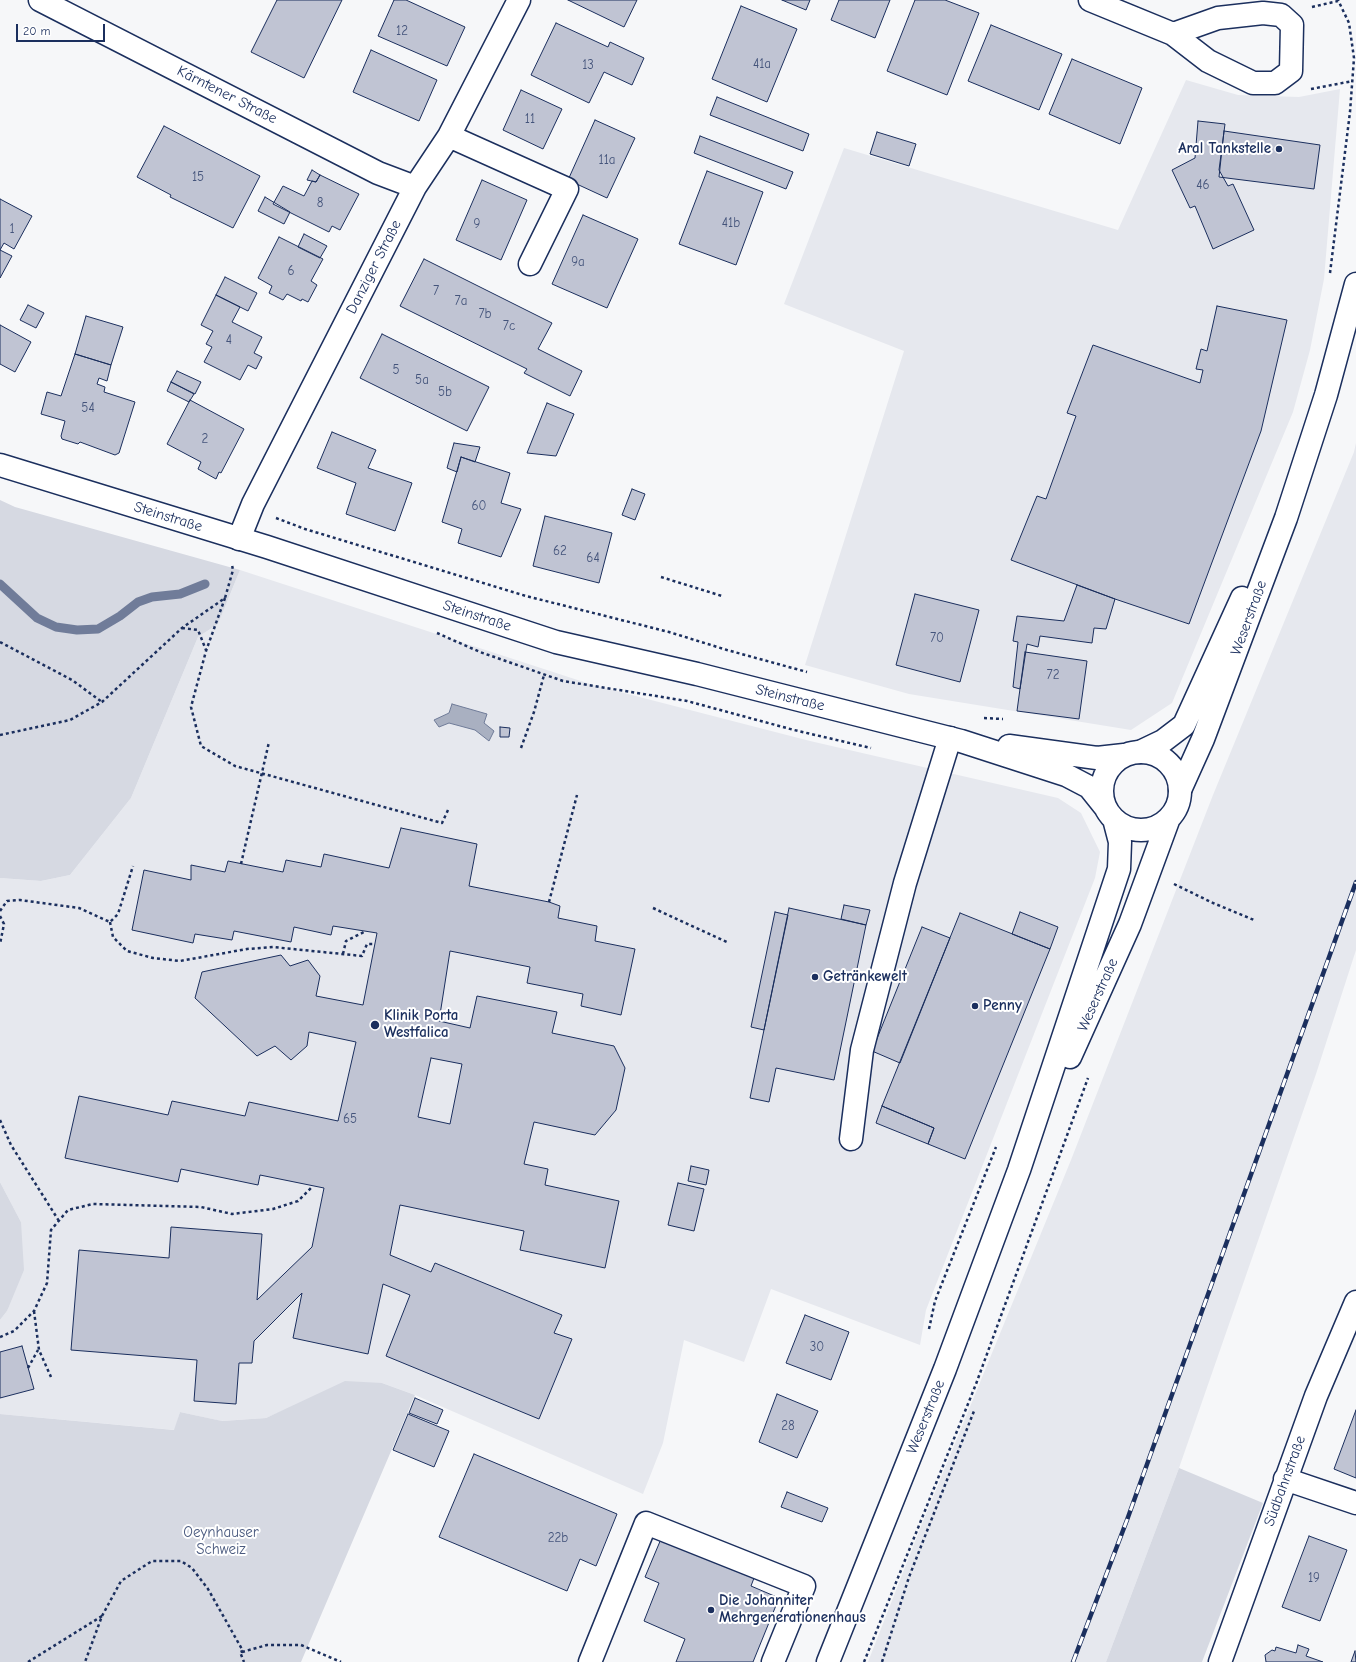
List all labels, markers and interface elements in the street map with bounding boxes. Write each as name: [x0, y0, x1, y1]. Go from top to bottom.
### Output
scale bar: [18, 16, 107, 42]
house number: 12: [396, 23, 408, 39]
text: 20 m: [23, 24, 51, 38]
house number: 41a: [753, 56, 771, 72]
house number: 13: [582, 57, 594, 73]
street label: Kärntener Straße: [174, 62, 280, 128]
house number: 11: [525, 111, 535, 127]
place label: Aral Tankstelle: [1178, 140, 1271, 158]
marker: Aral Tankstelle: [1274, 144, 1284, 154]
house number: 11a: [598, 152, 616, 168]
house number: 15: [192, 169, 204, 185]
house number: 46: [1196, 177, 1210, 193]
house number: 8: [317, 195, 323, 211]
house number: 41b: [722, 215, 740, 231]
house number: 9: [474, 216, 480, 232]
street label: Danziger Straße: [343, 217, 405, 317]
house number: 1: [9, 221, 15, 237]
house number: 9a: [571, 254, 585, 270]
house number: 6: [287, 263, 295, 279]
house number: 7: [433, 283, 439, 299]
house number: 7a: [455, 293, 467, 309]
house number: 7b: [478, 306, 492, 322]
house number: 7c: [503, 318, 515, 334]
house number: 4: [226, 332, 232, 348]
house number: 5: [392, 362, 400, 378]
house number: 5a: [415, 372, 429, 388]
house number: 5b: [438, 384, 452, 400]
house number: 54: [81, 400, 95, 416]
house number: 2: [202, 431, 208, 447]
street label: Steinstraße: [132, 498, 204, 536]
house number: 60: [472, 498, 486, 514]
house number: 62: [553, 543, 567, 559]
house number: 64: [586, 550, 600, 566]
street label: Weserstraße: [1227, 578, 1271, 658]
street label: Steinstraße: [441, 597, 513, 635]
house number: 70: [930, 630, 944, 646]
house number: 72: [1047, 667, 1059, 683]
street label: Steinstraße: [754, 681, 826, 715]
street label: Weserstraße: [1074, 955, 1122, 1035]
place label: Getränkewelt: [823, 968, 907, 986]
marker: Getränkewelt: [810, 972, 820, 982]
place label: Penny: [983, 997, 1022, 1015]
marker: Penny: [970, 1001, 980, 1011]
place label: Klinik Porta Westfalica: [384, 1007, 458, 1042]
marker: Klinik Porta Westfalica: [369, 1019, 381, 1031]
house number: 65: [343, 1111, 357, 1127]
house number: 30: [810, 1339, 824, 1355]
street label: Weserstraße: [903, 1377, 949, 1457]
house number: 28: [781, 1418, 795, 1434]
street label: Südbahnstraße: [1260, 1433, 1310, 1529]
park label: Oeynhauser Schweiz: [183, 1524, 259, 1559]
house number: 22b: [548, 1530, 568, 1546]
house number: 19: [1308, 1570, 1320, 1586]
place label: Die Johanniter Mehrgenerationenhaus: [719, 1592, 866, 1627]
marker: Die Johanniter Mehrgenerationenhaus: [706, 1605, 716, 1615]

